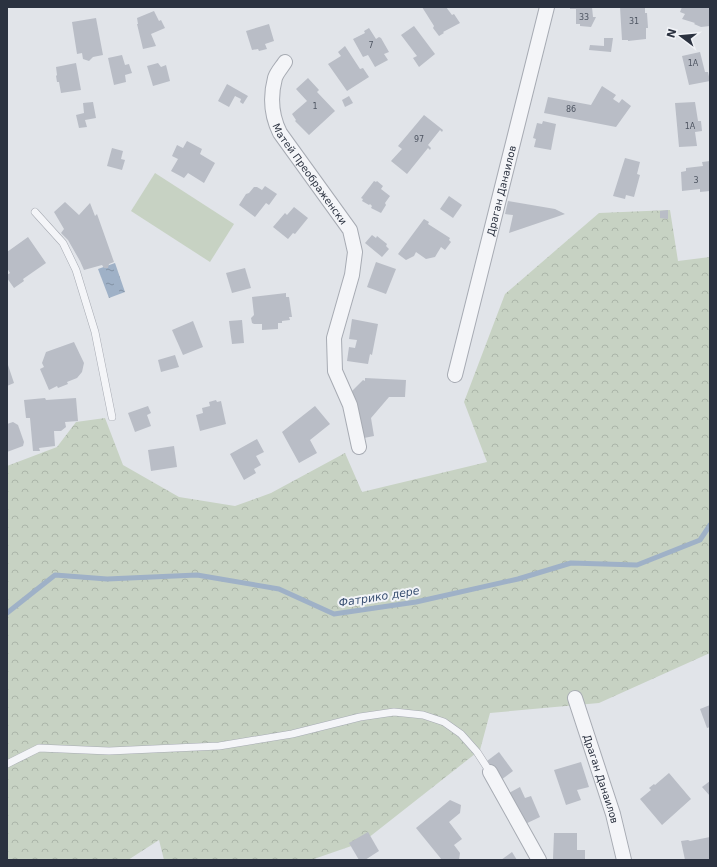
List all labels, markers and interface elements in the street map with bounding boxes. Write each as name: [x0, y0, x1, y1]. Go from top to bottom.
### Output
house number: 33: [579, 13, 589, 22]
north arrow: [661, 16, 701, 56]
house number: 31: [629, 17, 639, 26]
text: N: [664, 27, 679, 40]
house number: 7: [368, 41, 374, 50]
house number: 1А: [688, 59, 699, 68]
house number: 1: [312, 102, 318, 111]
house number: 86: [566, 105, 576, 114]
street label: Матей Преображенски: [271, 122, 350, 226]
house number: 1А: [685, 122, 696, 131]
house number: 97: [414, 135, 424, 144]
street label: Драган Данаилов: [484, 144, 518, 237]
house number: 3: [693, 176, 699, 185]
water label: Фатрико дере: [338, 584, 421, 610]
street label: Драган Данаилов: [582, 733, 621, 825]

